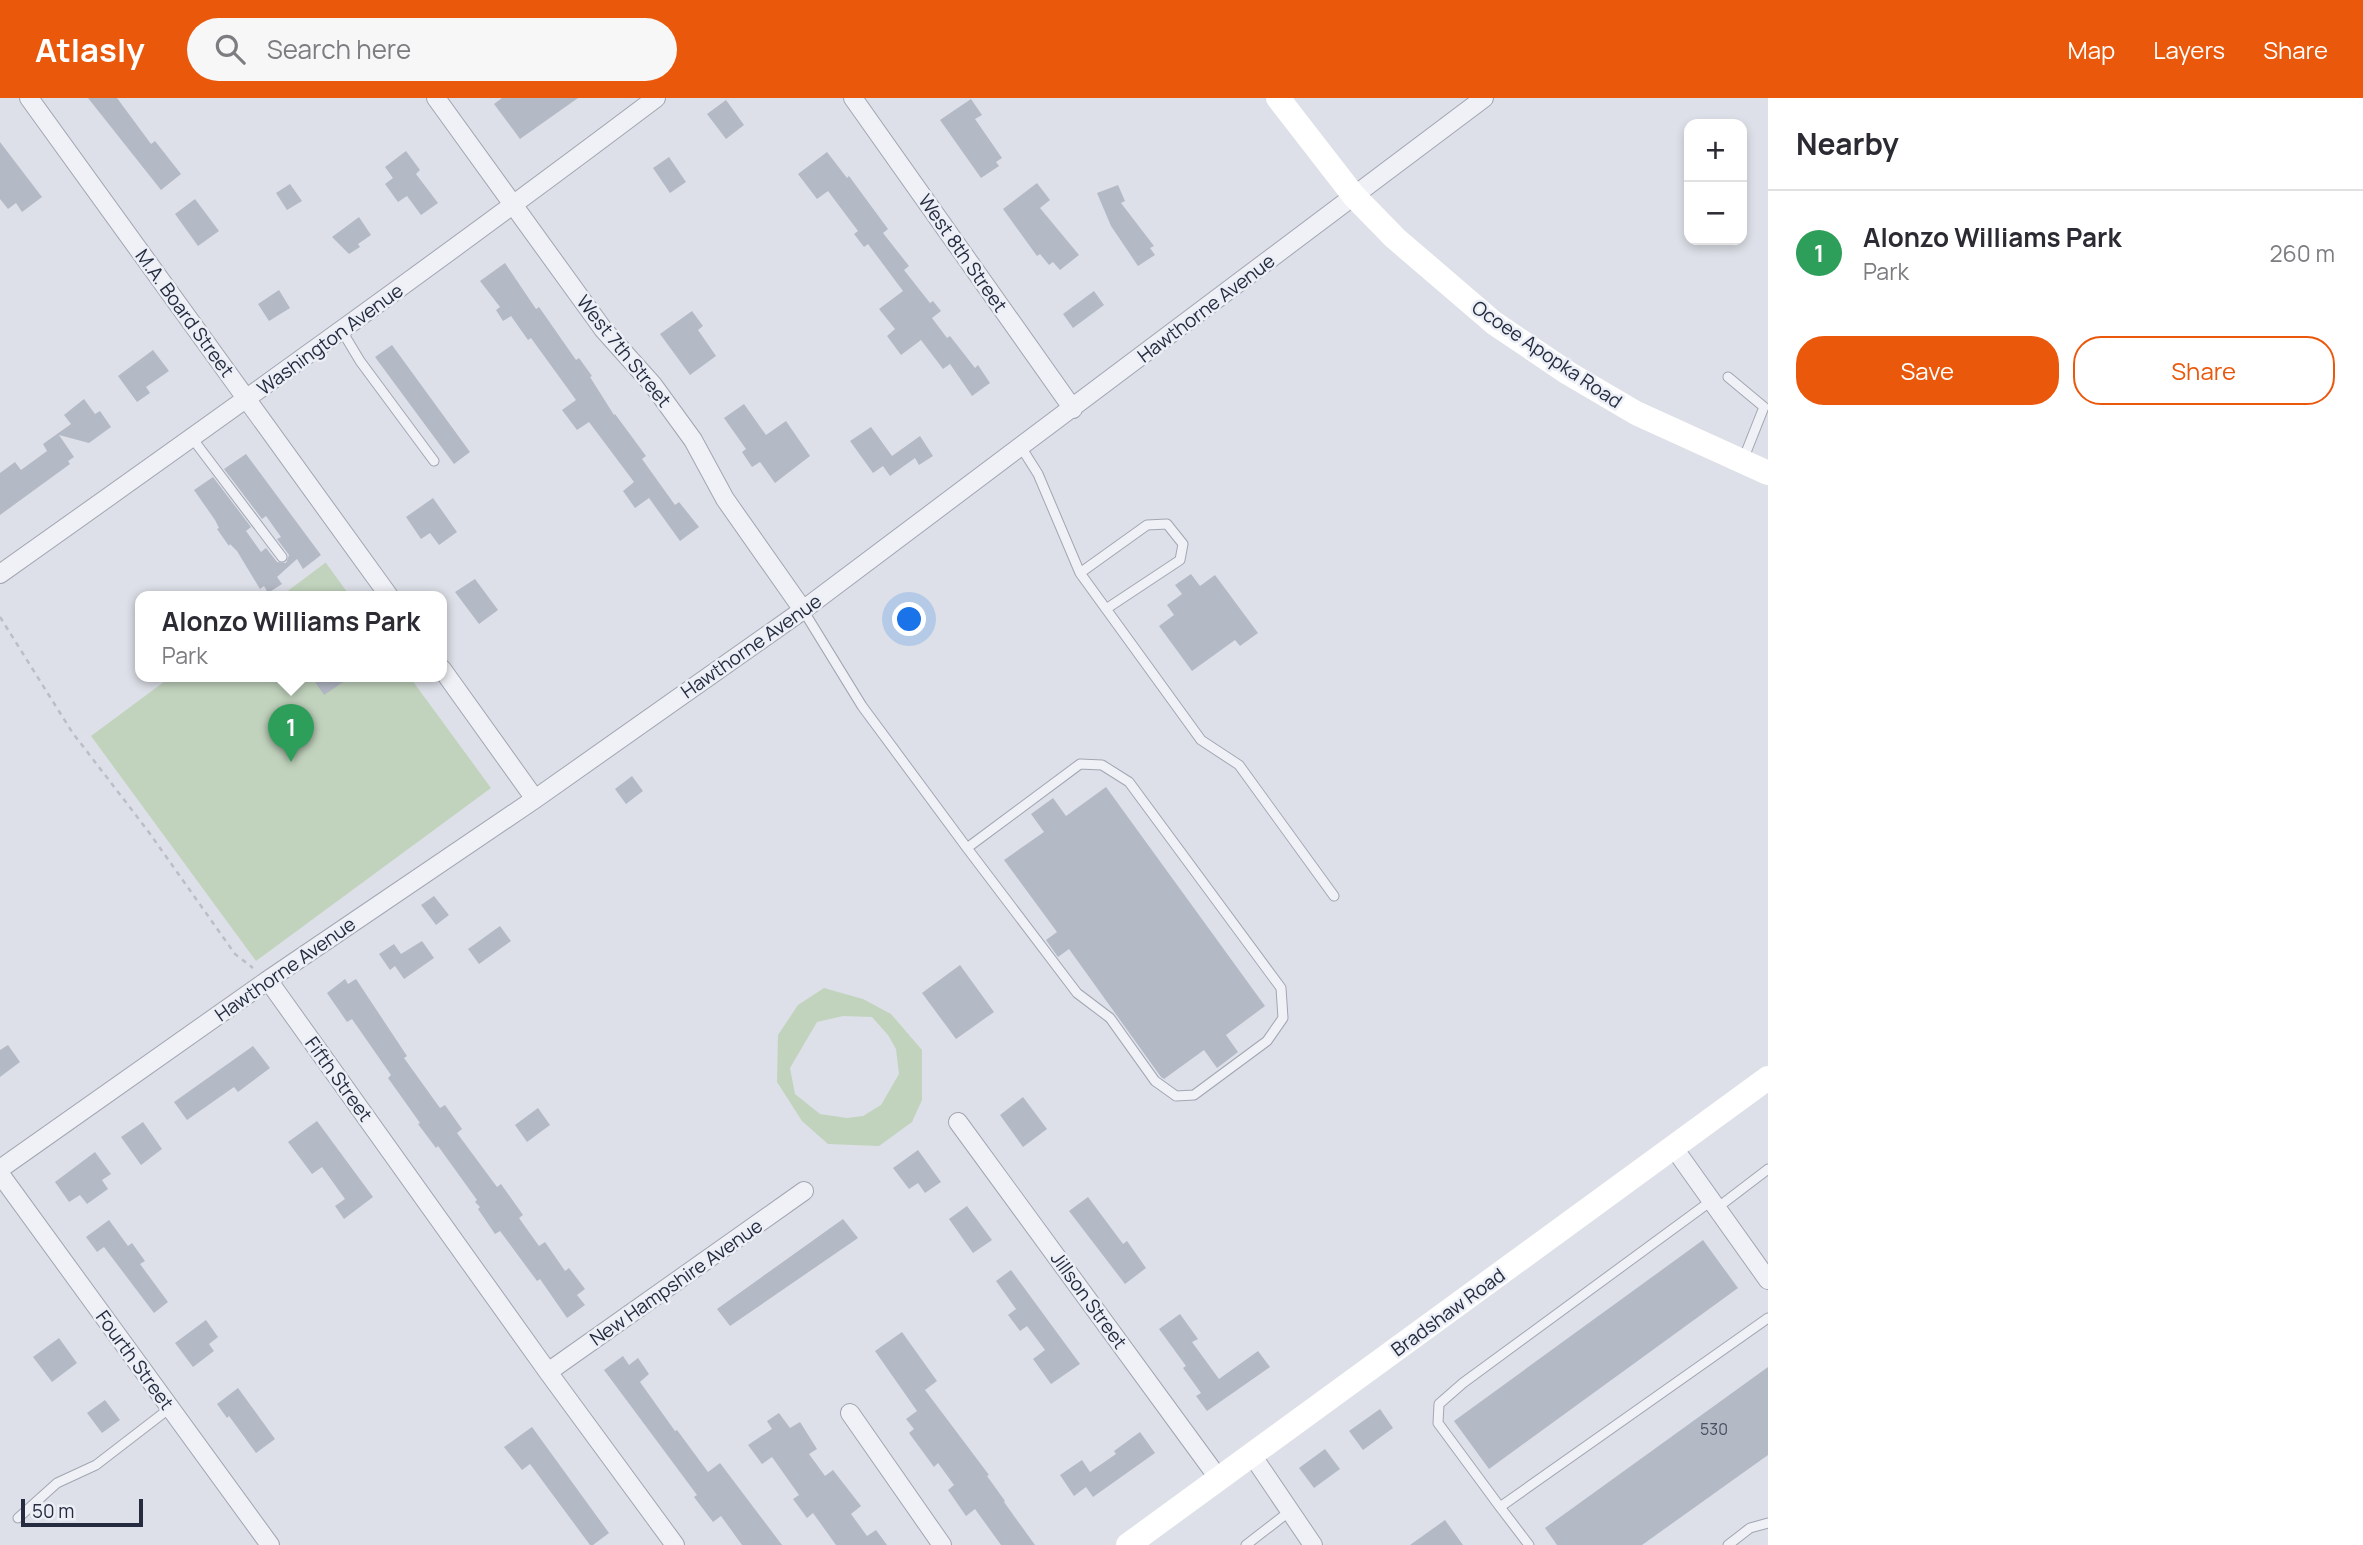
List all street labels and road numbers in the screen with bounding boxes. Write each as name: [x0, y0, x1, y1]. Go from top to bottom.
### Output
street label: West 8th Street: [913, 189, 1013, 317]
street label: M.A. Board Street: [130, 244, 240, 382]
street label: Hawthorne Avenue: [1132, 248, 1280, 368]
street label: Washington Avenue: [252, 277, 408, 401]
street label: West 7th Street: [571, 290, 677, 412]
street label: Ocoee Apopka Road: [1467, 294, 1627, 414]
street label: Hawthorne Avenue: [676, 588, 826, 704]
street label: Hawthorne Avenue: [210, 911, 360, 1027]
street label: Fifth Street: [299, 1031, 379, 1127]
street label: New Hampshire Avenue: [584, 1212, 768, 1352]
street label: Jillson Street: [1045, 1246, 1133, 1354]
street label: Bradshaw Road: [1386, 1262, 1510, 1362]
street label: Fourth Street: [90, 1305, 180, 1415]

